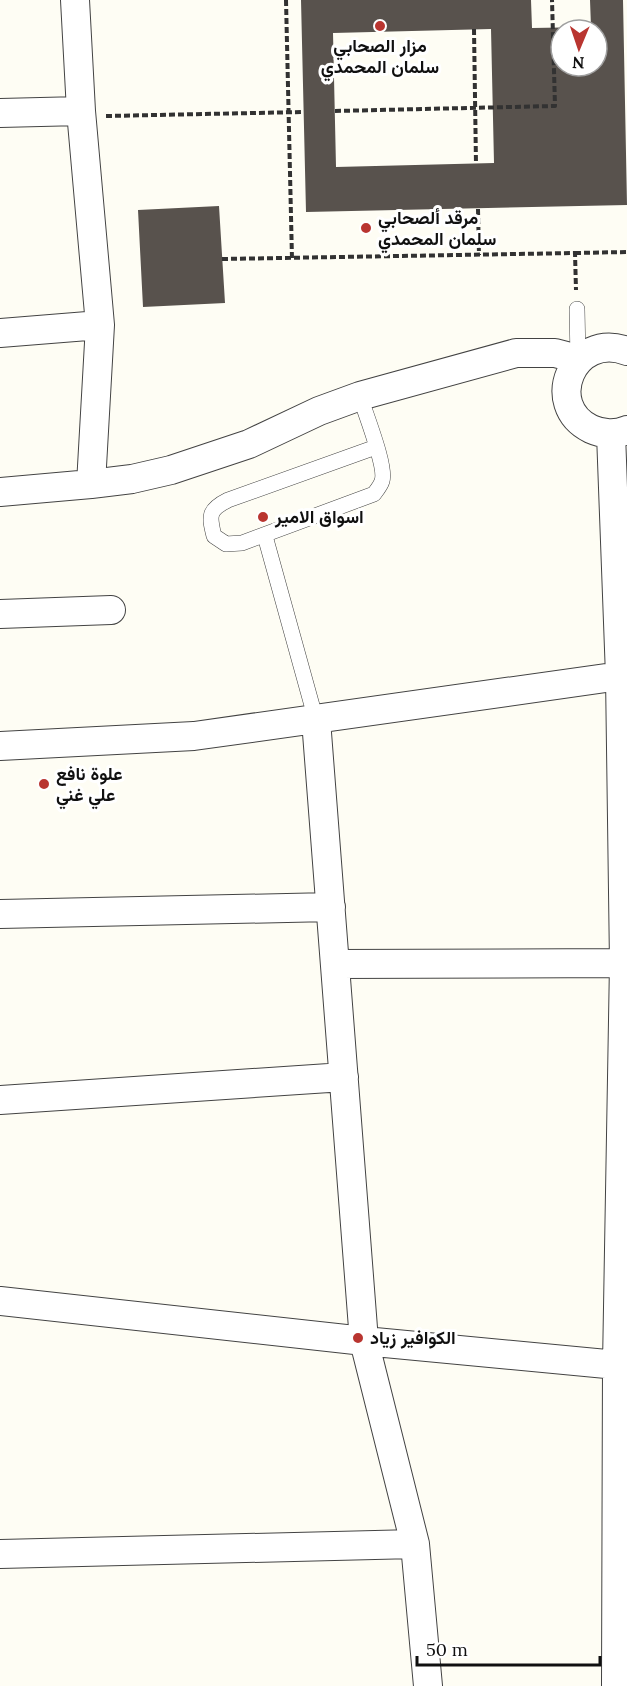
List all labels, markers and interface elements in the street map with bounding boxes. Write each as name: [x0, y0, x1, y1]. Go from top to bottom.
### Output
north arrow: [549, 18, 609, 78]
marker: مزار الصحابي سلمان المحمدي: [373, 19, 387, 33]
place label: مزار الصحابي سلمان المحمدي: [321, 34, 439, 82]
text: N: [572, 53, 585, 73]
place label: مرقد ألصحابي سلمان المحمدي: [378, 206, 496, 254]
marker: مرقد ألصحابي سلمان المحمدي: [359, 221, 373, 235]
place label: اسواق الامير: [274, 505, 364, 528]
marker: اسواق الامير: [256, 510, 270, 524]
place label: علوة نافع علي غني: [56, 762, 123, 810]
marker: علوة نافع علي غني: [37, 777, 51, 791]
place label: الكوافير زياد: [370, 1326, 456, 1349]
marker: الكوافير زياد: [351, 1331, 365, 1345]
scale bar: [417, 1629, 600, 1667]
text: 50 m: [426, 1638, 468, 1661]

